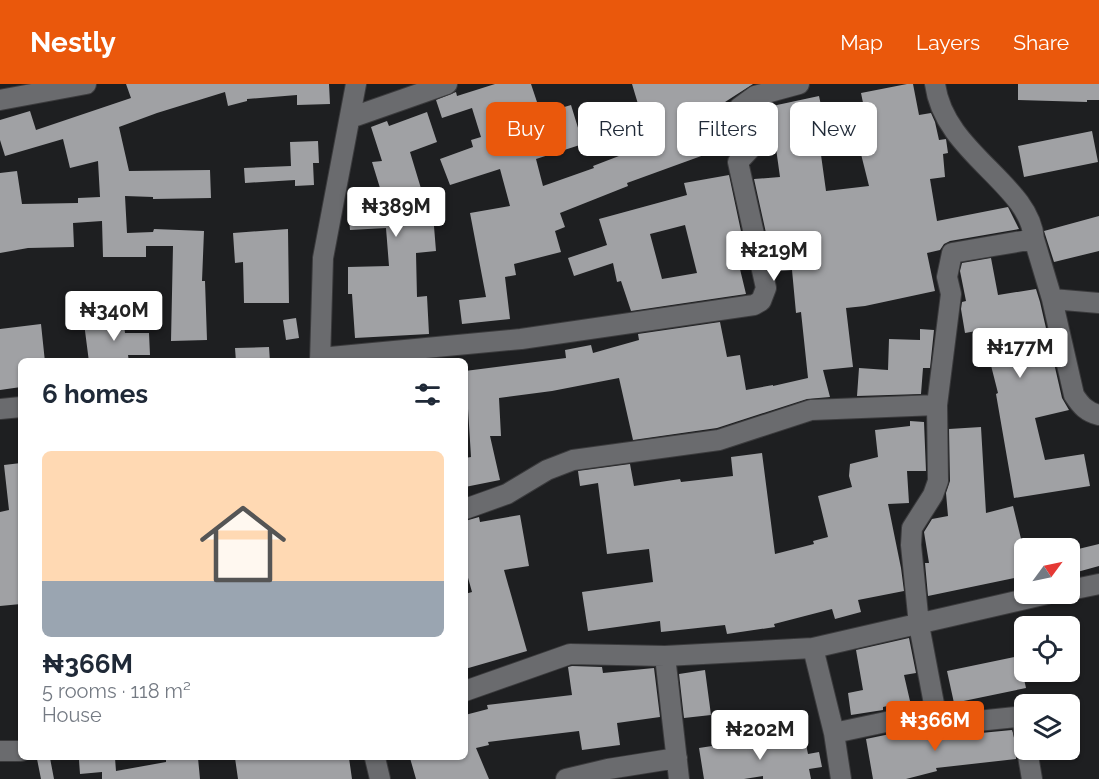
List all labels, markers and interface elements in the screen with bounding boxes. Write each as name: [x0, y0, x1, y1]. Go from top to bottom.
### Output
text: Nestly: [30, 26, 116, 59]
text: Map: [840, 30, 883, 55]
text: Layers: [916, 30, 980, 55]
text: Share: [1013, 30, 1069, 55]
chip: Buy: [486, 102, 566, 156]
chip: Rent: [578, 102, 665, 156]
chip: Filters: [677, 102, 778, 156]
chip: New: [790, 102, 877, 156]
pin: ₦389M: [354, 187, 438, 238]
text: ₦389M: [361, 194, 431, 218]
pin: ₦219M: [732, 231, 816, 282]
text: ₦219M: [740, 238, 808, 262]
pin: ₦340M: [72, 291, 156, 342]
text: ₦340M: [79, 298, 149, 322]
pin: ₦177M: [978, 328, 1062, 379]
text: ₦177M: [987, 335, 1053, 359]
icon: filters: [411, 378, 444, 411]
text: 6 homes: [42, 379, 148, 409]
icon: home: [189, 490, 297, 598]
north arrow: [1014, 538, 1080, 604]
map controls: [1014, 538, 1080, 760]
button: locate: [1014, 616, 1080, 682]
text: ₦366M: [42, 649, 133, 679]
text: 5 rooms · 118 m²: [42, 679, 191, 703]
button: layers: [1014, 694, 1080, 760]
pin: ₦366M: [893, 701, 977, 752]
text: House: [42, 703, 102, 727]
text: ₦366M: [900, 708, 970, 732]
pin: ₦202M: [718, 710, 802, 761]
text: ₦202M: [725, 717, 795, 741]

